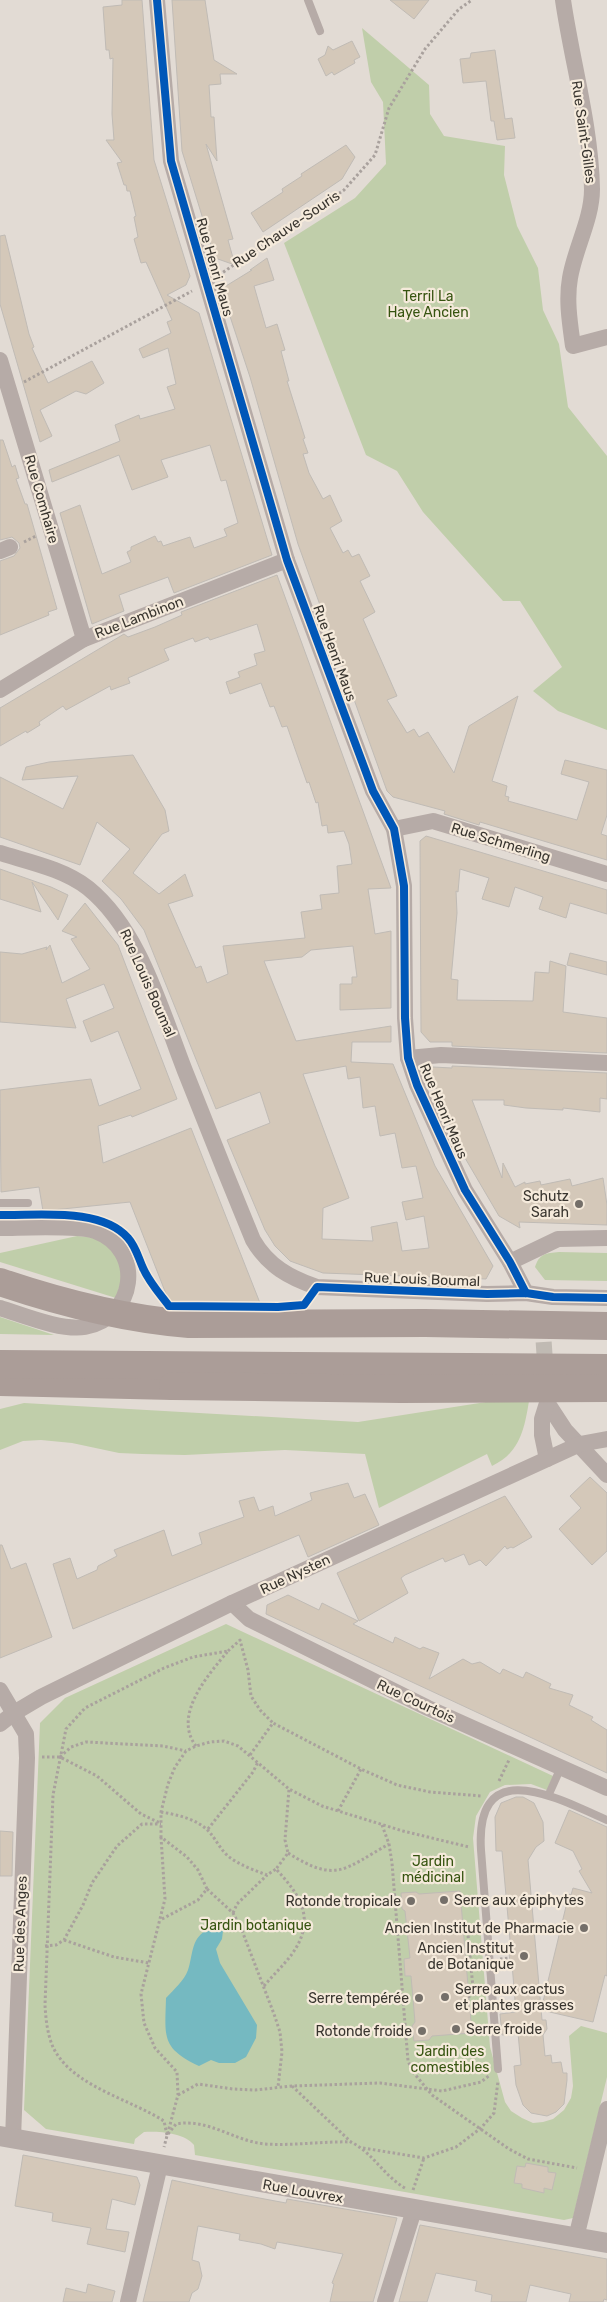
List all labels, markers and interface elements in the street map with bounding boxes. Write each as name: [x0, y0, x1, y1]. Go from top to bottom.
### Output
street label: Rue Saint-Gilles: [568, 79, 599, 185]
street label: Rue Chauve-Souris: [229, 187, 343, 272]
street label: Rue Henri Maus: [192, 216, 237, 318]
park label: Terril La Haye Ancien: [387, 288, 469, 321]
street label: Rue Comhaire: [21, 453, 62, 546]
street label: Rue Lambinon: [92, 593, 186, 642]
street label: Rue Henri Maus: [309, 602, 360, 704]
street label: Rue Schmerling: [449, 819, 553, 866]
street label: Rue Louis Boumal: [116, 927, 179, 1040]
street label: Rue Henri Maus: [416, 1061, 471, 1161]
place label: Schutz Sarah: [523, 1188, 569, 1221]
marker: Schutz Sarah: [573, 1198, 585, 1210]
street label: Rue Louis Boumal: [364, 1269, 480, 1290]
street label: Rue Nysten: [258, 1551, 333, 1598]
street label: Rue Courtois: [374, 1676, 457, 1727]
park label: Jardin médicinal: [402, 1853, 464, 1886]
street label: Rue des Anges: [10, 1876, 31, 1973]
place label: Serre aux épiphytes: [454, 1892, 584, 1909]
place label: Rotonde tropicale: [286, 1893, 401, 1910]
marker: Serre aux épiphytes: [438, 1894, 450, 1906]
marker: Rotonde tropicale: [405, 1895, 417, 1907]
park label: Jardin botanique: [200, 1917, 312, 1934]
place label: Ancien Institut de Pharmacie: [385, 1920, 574, 1937]
marker: Ancien Institut de Pharmacie: [578, 1922, 590, 1934]
place label: Ancien Institut de Botanique: [418, 1940, 515, 1973]
marker: Ancien Institut de Botanique: [518, 1950, 530, 1962]
place label: Serre aux cactus et plantes grasses: [455, 1981, 574, 2014]
place label: Serre tempérée: [308, 1990, 409, 2007]
marker: Serre aux cactus et plantes grasses: [439, 1991, 451, 2003]
marker: Serre tempérée: [413, 1992, 425, 2004]
place label: Serre froide: [466, 2021, 542, 2038]
place label: Rotonde froide: [315, 2023, 412, 2040]
marker: Serre froide: [450, 2023, 462, 2035]
marker: Rotonde froide: [416, 2025, 428, 2037]
park label: Jardin des comestibles: [411, 2043, 489, 2076]
street label: Rue Louvrex: [261, 2176, 345, 2207]

